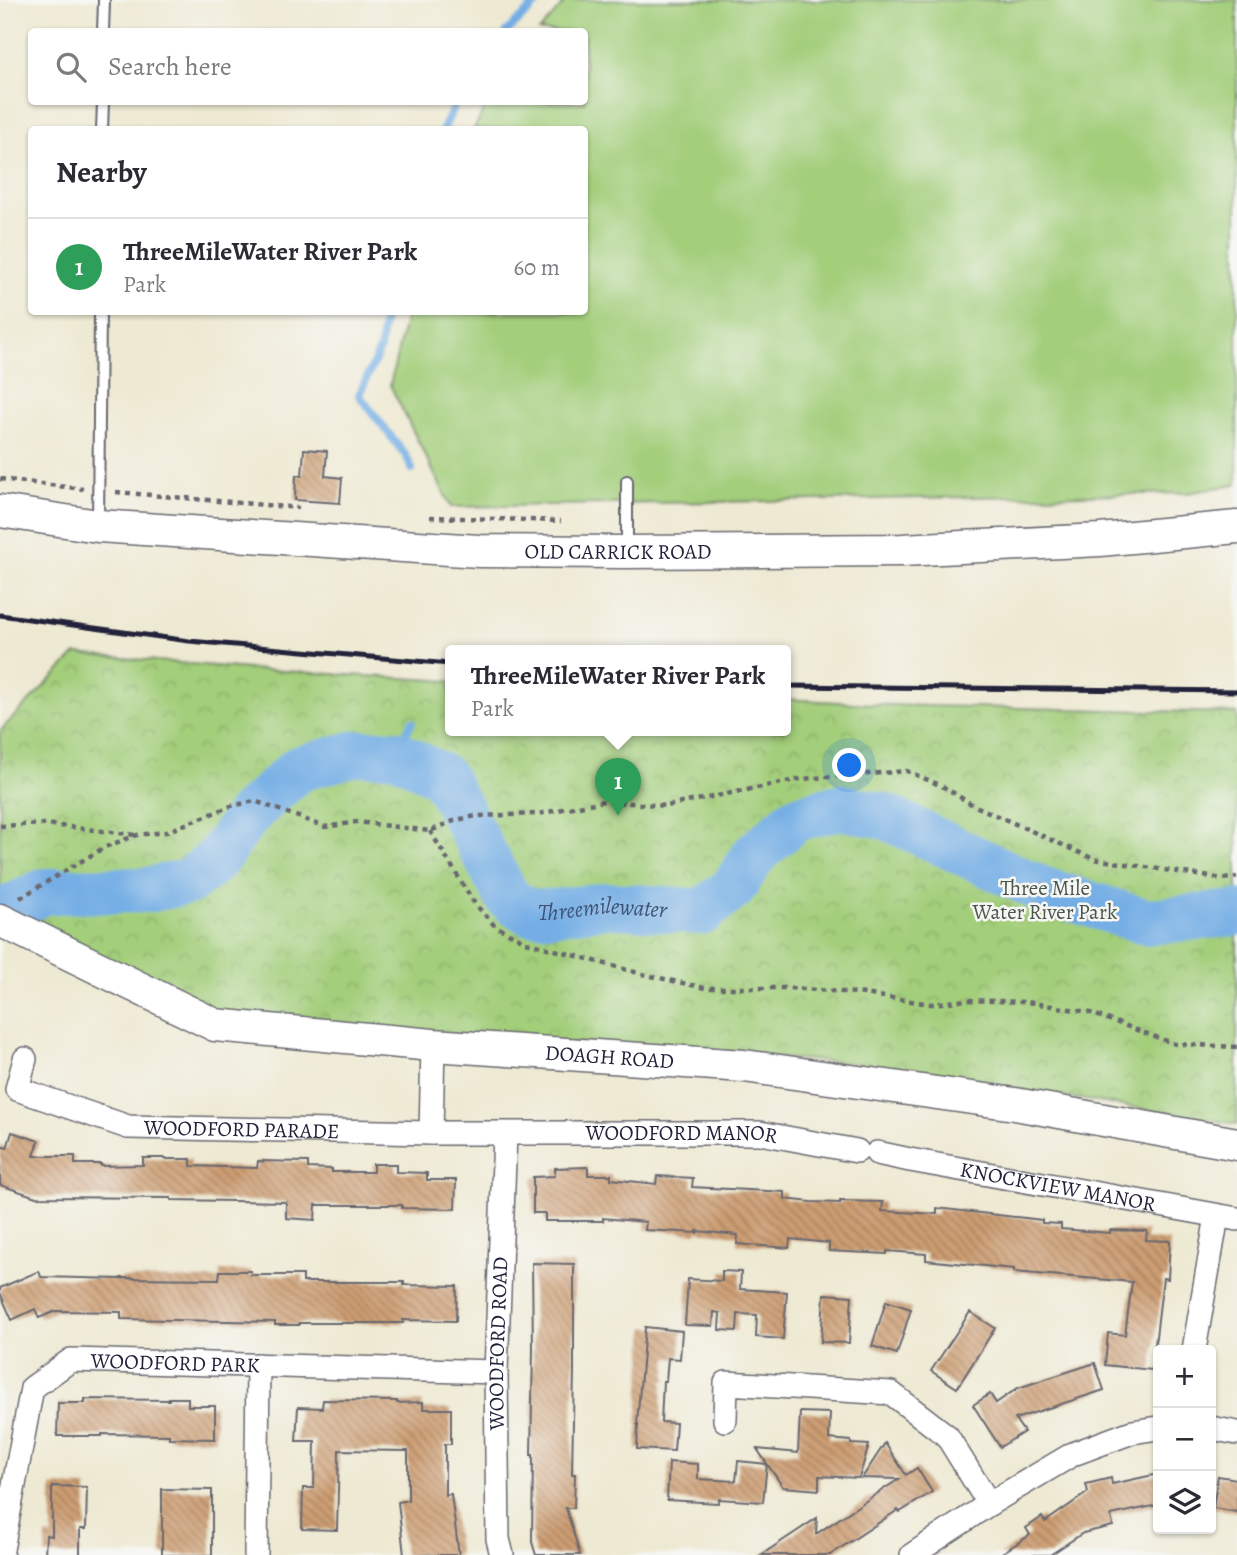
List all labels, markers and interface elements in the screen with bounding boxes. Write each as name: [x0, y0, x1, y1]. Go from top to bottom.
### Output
search box: [28, 28, 588, 105]
icon: search: [52, 48, 90, 86]
text: Search here: [108, 49, 232, 84]
text: Nearby: [56, 152, 147, 192]
text: ThreeMileWater River Park: [123, 234, 417, 269]
text: 1: [75, 252, 83, 283]
text: 60 m: [513, 252, 560, 283]
text: Park: [123, 269, 166, 300]
street label: OLD CARRICK ROAD: [524, 537, 712, 566]
popup: [445, 645, 791, 736]
text: ThreeMileWater River Park: [471, 658, 765, 693]
text: Park: [471, 693, 514, 724]
your location: [832, 748, 866, 782]
pin: 1: [595, 758, 641, 816]
park label: Three Mile Water River Park: [972, 874, 1118, 926]
water label: Threemilewater: [538, 890, 669, 928]
street label: DOAGH ROAD: [544, 1039, 675, 1075]
street label: WOODFORD PARADE: [143, 1113, 340, 1145]
street label: WOODFORD MANOR: [584, 1119, 780, 1150]
street label: KNOCKVIEW MANOR: [958, 1155, 1158, 1218]
street label: WOODFORD ROAD: [482, 1256, 514, 1432]
map controls: [1153, 1345, 1216, 1534]
button: +: [1153, 1345, 1216, 1408]
street label: WOODFORD PARK: [89, 1347, 260, 1379]
button: −: [1153, 1408, 1216, 1471]
button: layers: [1153, 1471, 1216, 1534]

